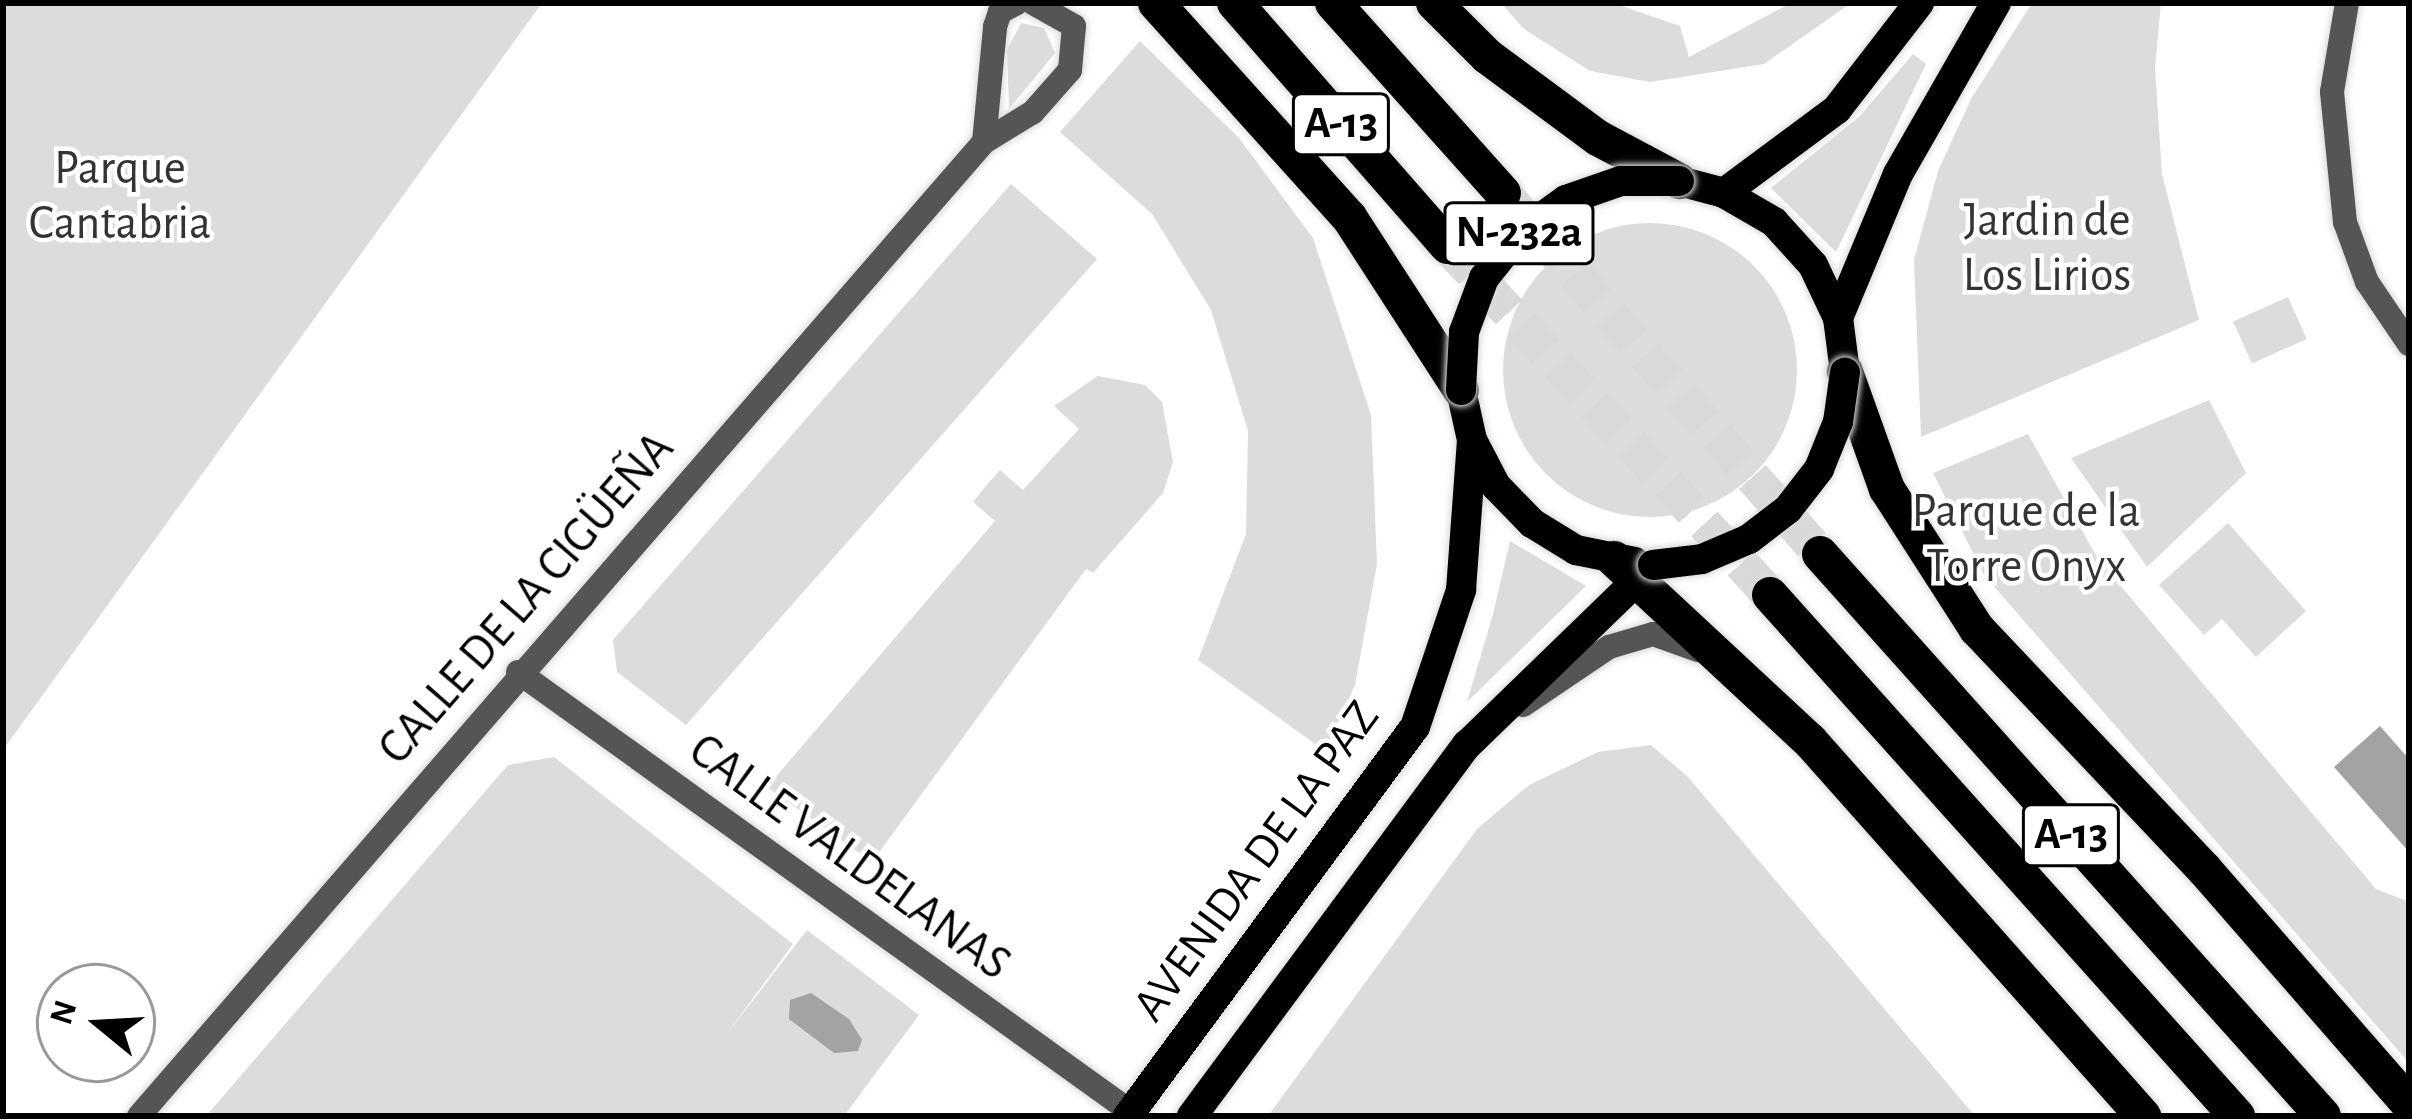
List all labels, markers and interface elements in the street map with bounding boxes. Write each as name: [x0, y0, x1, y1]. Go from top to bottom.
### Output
road number: A-13: [1290, 85, 1392, 163]
park label: Parque Cantabria: [29, 140, 211, 253]
park label: Jardin de Los Lirios: [1963, 192, 2131, 305]
road number: N-232a: [1441, 194, 1597, 272]
street label: CALLE DE LA CIGÜEÑA: [367, 421, 687, 777]
park label: Parque de la Torre Onyx: [1912, 483, 2140, 596]
street label: AVENIDA DE LA PAZ: [1121, 691, 1393, 1033]
street label: CALLE VALDELANAS: [677, 722, 1021, 994]
road number: A-13: [2020, 796, 2122, 874]
north arrow: [36, 963, 156, 1083]
text: N: [45, 997, 83, 1029]

